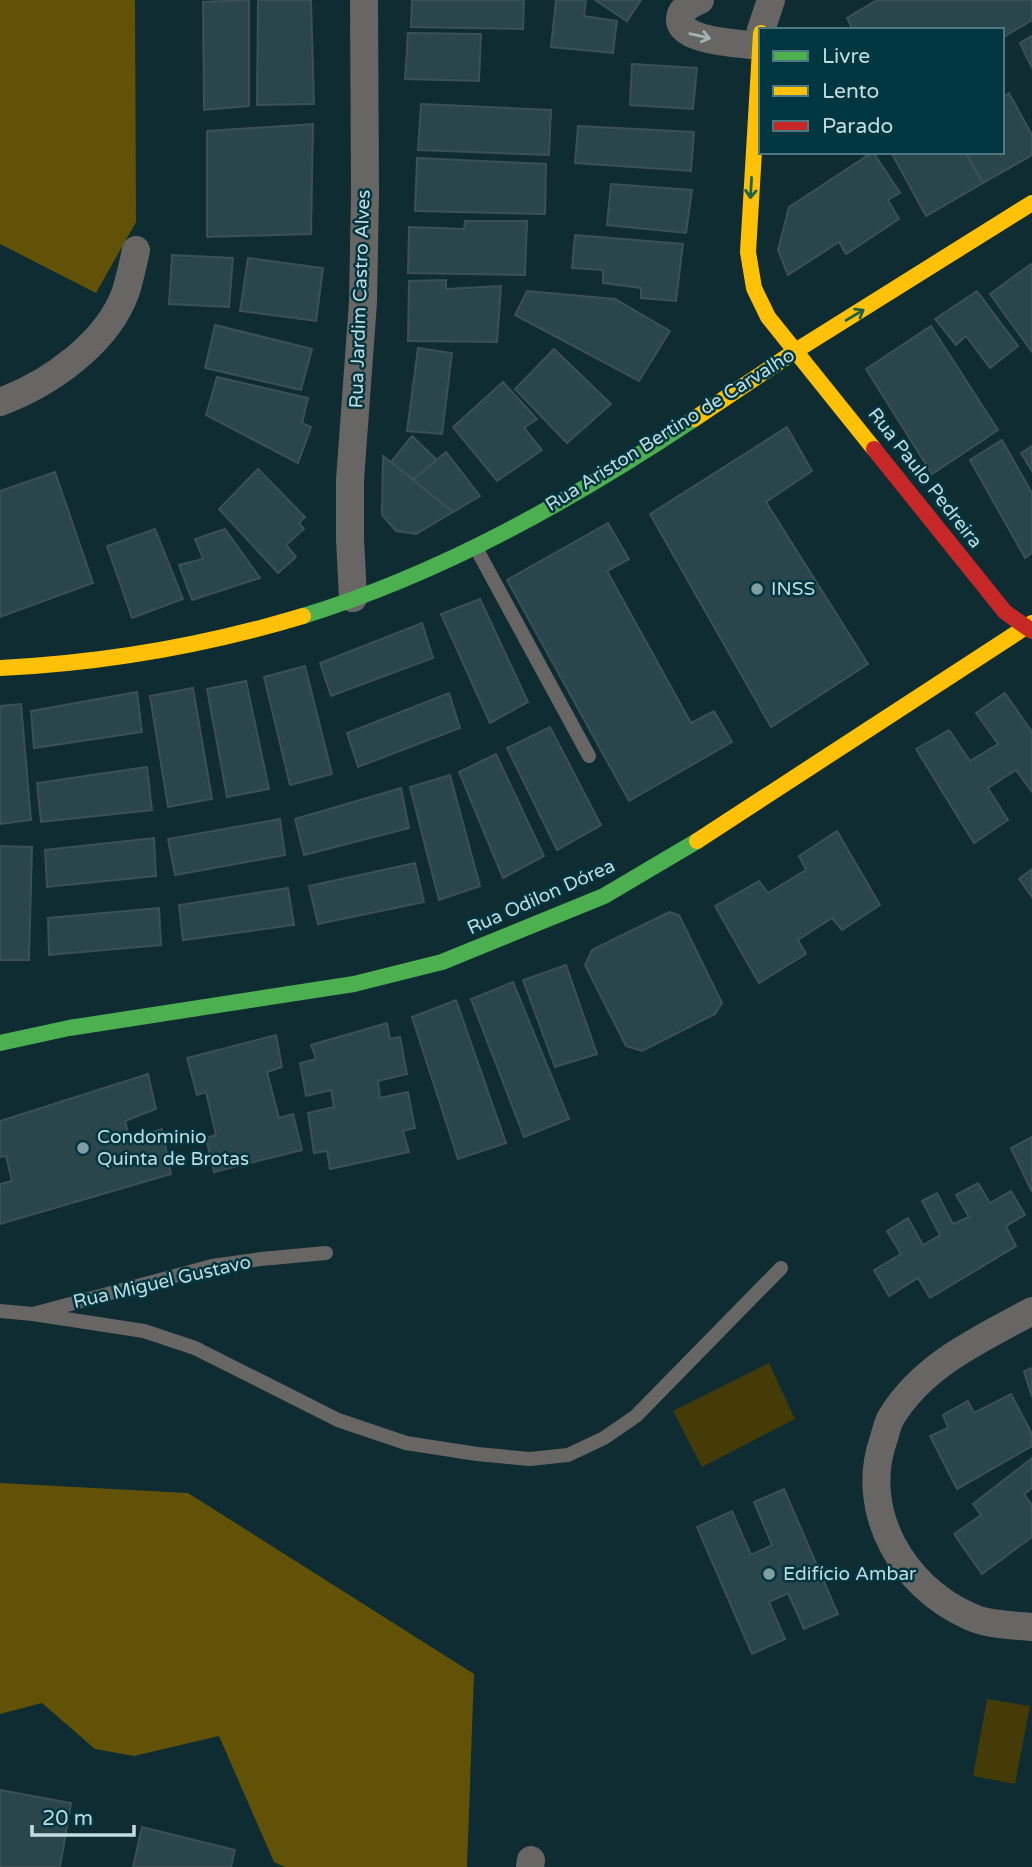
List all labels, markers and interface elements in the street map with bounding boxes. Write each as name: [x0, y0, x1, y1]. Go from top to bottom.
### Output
legend: [759, 28, 1004, 154]
one-way arrow: [688, 31, 710, 44]
text: Livre: [822, 44, 870, 69]
text: Lento: [822, 79, 879, 104]
text: Parado: [822, 114, 893, 139]
one-way arrow: [744, 176, 757, 199]
street label: Rua Jardim Castro Alves: [345, 189, 375, 409]
one-way arrow: [844, 307, 864, 321]
street label: Rua Ariston Bertino de Carvalho: [541, 344, 799, 516]
street label: Rua Paulo Pedreira: [863, 403, 987, 553]
place label: INSS: [771, 578, 815, 600]
marker: INSS: [749, 581, 765, 597]
street label: Rua Odilon Dórea: [464, 855, 618, 939]
place label: Condominio Quinta de Brotas: [97, 1126, 249, 1170]
marker: Condominio Quinta de Brotas: [75, 1140, 91, 1156]
street label: Rua Miguel Gustavo: [71, 1251, 253, 1313]
place label: Edifício Ambar: [783, 1563, 917, 1585]
marker: Edifício Ambar: [761, 1566, 777, 1582]
scale bar: [32, 1794, 133, 1838]
text: 20 m: [42, 1806, 93, 1831]

